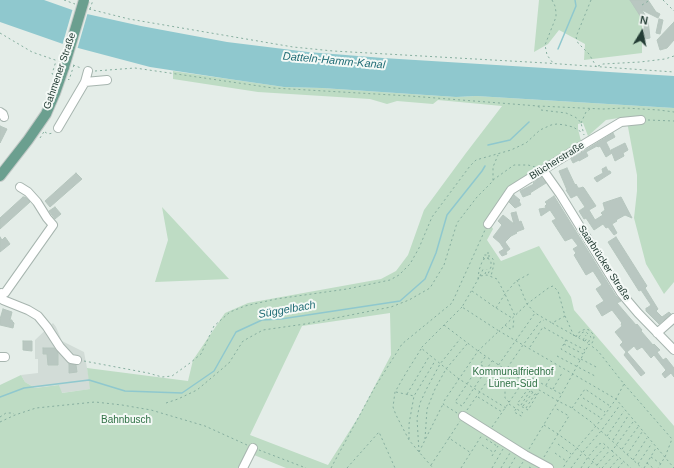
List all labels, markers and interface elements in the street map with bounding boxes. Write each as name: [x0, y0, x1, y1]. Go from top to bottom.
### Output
north arrow: [622, 12, 662, 52]
text: N: [639, 14, 649, 27]
street label: Gahmener Straße: [41, 31, 79, 111]
water label: Datteln-Hamm-Kanal: [282, 50, 386, 72]
street label: Blücherstraße: [527, 139, 587, 183]
street label: Saarbrücker Straße: [575, 223, 633, 303]
water label: Süggelbach: [257, 298, 317, 322]
park label: Kommunalfriedhof Lünen-Süd: [472, 366, 554, 390]
park label: Bahnbusch: [101, 414, 151, 426]

